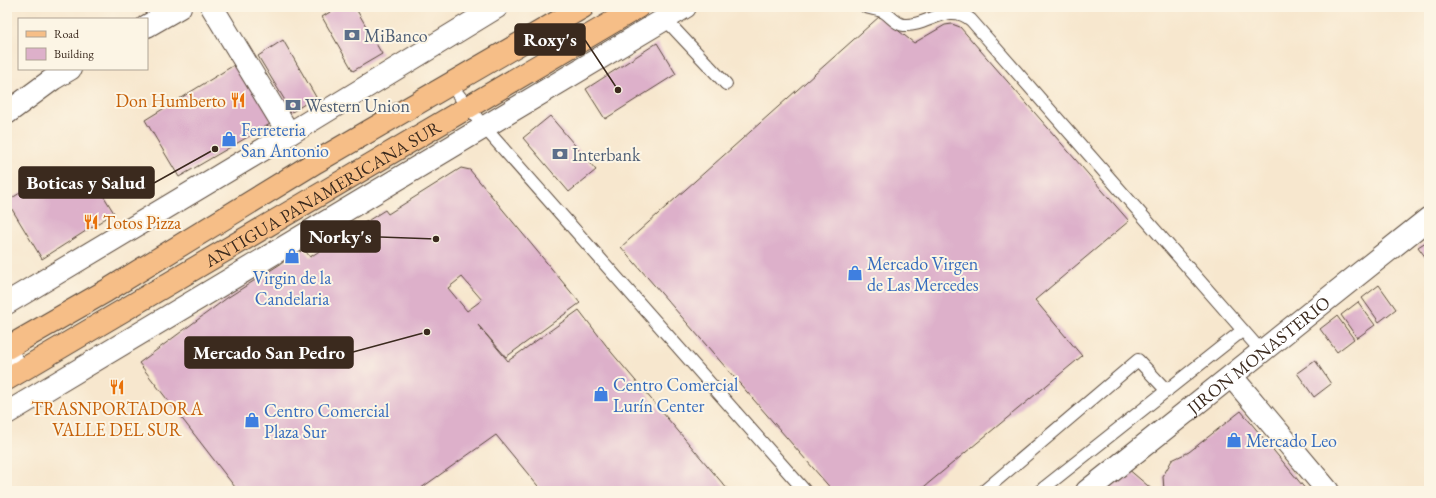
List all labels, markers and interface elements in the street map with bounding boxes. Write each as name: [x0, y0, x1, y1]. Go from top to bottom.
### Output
legend: [18, 18, 148, 70]
place label: MiBanco: [364, 24, 428, 47]
callout: Roxy's: [515, 24, 585, 55]
text: Road: [54, 26, 80, 42]
bank icon: MiBanco: [343, 26, 361, 44]
text: Roxy's: [523, 27, 577, 52]
text: Building: [54, 46, 95, 62]
place label: Don Humberto: [115, 89, 226, 112]
restaurant icon: Don Humberto: [229, 91, 247, 109]
place label: Western Union: [305, 94, 410, 117]
bank icon: Western Union: [284, 96, 302, 114]
street label: ANTIGUA PANAMERICANA SUR: [199, 114, 445, 272]
place label: Ferreteria San Antonio: [241, 118, 329, 162]
shop icon: Ferreteria San Antonio: [220, 130, 238, 148]
place label: Interbank: [572, 143, 641, 166]
bank icon: Interbank: [551, 145, 569, 163]
callout: Boticas y Salud: [19, 167, 154, 198]
text: Boticas y Salud: [27, 170, 146, 195]
place label: Totos Pizza: [103, 211, 182, 234]
restaurant icon: Totos Pizza: [82, 213, 100, 231]
callout: Norky's: [301, 221, 380, 252]
text: Norky's: [308, 224, 372, 249]
shop icon: Virgin de la Candelaria: [283, 247, 301, 265]
place label: Mercado Virgen de Las Mercedes: [867, 252, 979, 296]
shop icon: Mercado Virgen de Las Mercedes: [846, 264, 864, 282]
place label: Virgin de la Candelaria: [253, 266, 332, 310]
street label: JIRON MONASTERIO: [1180, 290, 1334, 420]
callout: Mercado San Pedro: [185, 337, 353, 368]
text: Mercado San Pedro: [193, 340, 346, 365]
place label: Centro Comercial Lurín Center: [613, 373, 738, 417]
restaurant icon: TRASNPORTADORA VALLE DEL SUR: [108, 378, 126, 396]
shop icon: Centro Comercial Lurín Center: [592, 385, 610, 403]
place label: TRASNPORTADORA VALLE DEL SUR: [31, 397, 203, 441]
place label: Centro Comercial Plaza Sur: [264, 399, 389, 443]
shop icon: Centro Comercial Plaza Sur: [243, 411, 261, 429]
place label: Mercado Leo: [1246, 429, 1337, 452]
shop icon: Mercado Leo: [1225, 431, 1243, 449]

